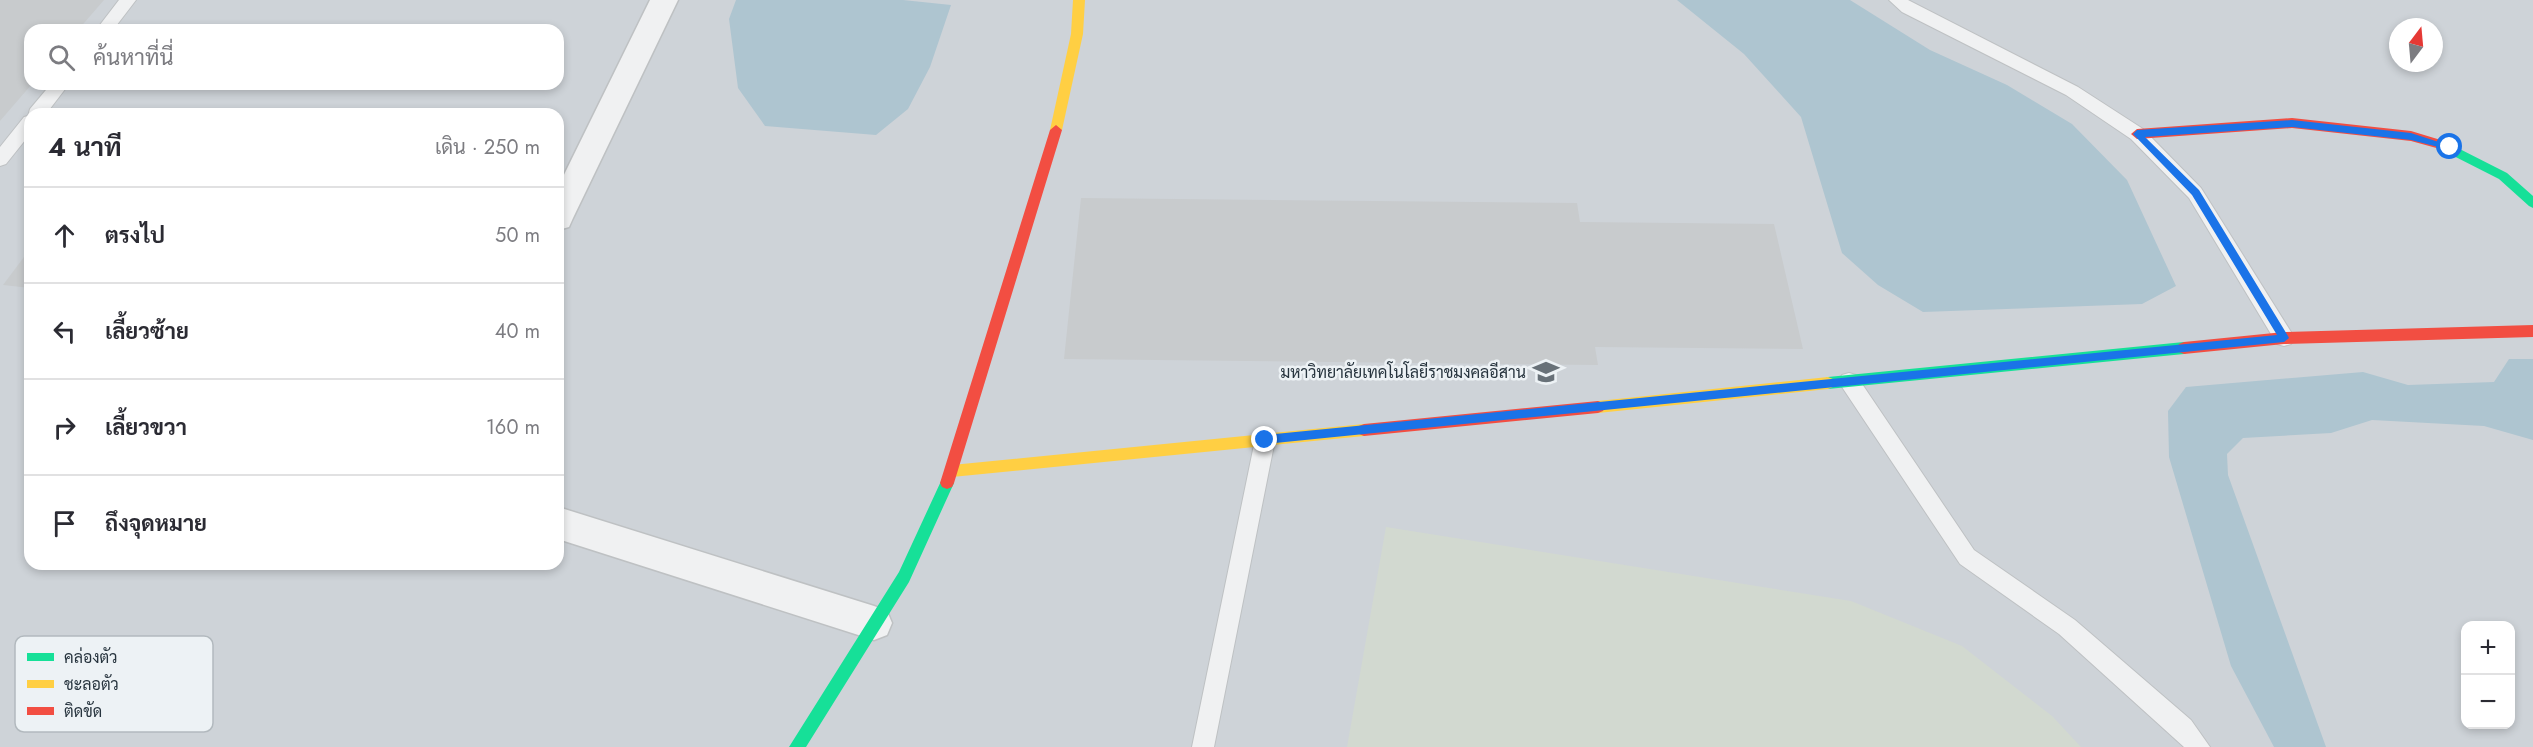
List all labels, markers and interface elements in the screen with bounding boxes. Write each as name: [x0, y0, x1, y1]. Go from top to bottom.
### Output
north arrow: [2389, 18, 2443, 72]
search box: [24, 24, 564, 90]
icon: search: [45, 41, 78, 74]
text: ค้นหาที่นี่: [93, 41, 173, 73]
text: 4 นาที: [48, 128, 122, 166]
text: เดิน · 250 m: [435, 133, 540, 162]
route start: [2436, 133, 2462, 159]
icon: ahead: [48, 219, 81, 252]
text: ตรงไป: [105, 219, 165, 251]
text: 50 m: [495, 221, 540, 250]
icon: left: [48, 315, 81, 348]
text: เลี้ยวซ้าย: [105, 315, 189, 347]
text: 40 m: [495, 317, 540, 346]
school or university icon: มหาวิทยาลัยเทคโนโลยีราชมงคลอีสาน: [1531, 357, 1561, 387]
place label: มหาวิทยาลัยเทคโนโลยีราชมงคลอีสาน: [1280, 361, 1526, 384]
icon: right: [48, 411, 81, 444]
text: เลี้ยวขวา: [105, 411, 187, 443]
text: 160 m: [486, 413, 540, 442]
route end: [1251, 426, 1277, 452]
icon: arrive: [48, 507, 81, 540]
text: ถึงจุดหมาย: [105, 507, 207, 539]
map controls: [2461, 621, 2515, 729]
button: +: [2461, 621, 2515, 675]
legend: [15, 636, 213, 732]
text: คล่องตัว: [64, 646, 118, 669]
text: ชะลอตัว: [64, 673, 119, 696]
button: −: [2461, 675, 2515, 729]
text: ติดขัด: [64, 700, 102, 723]

